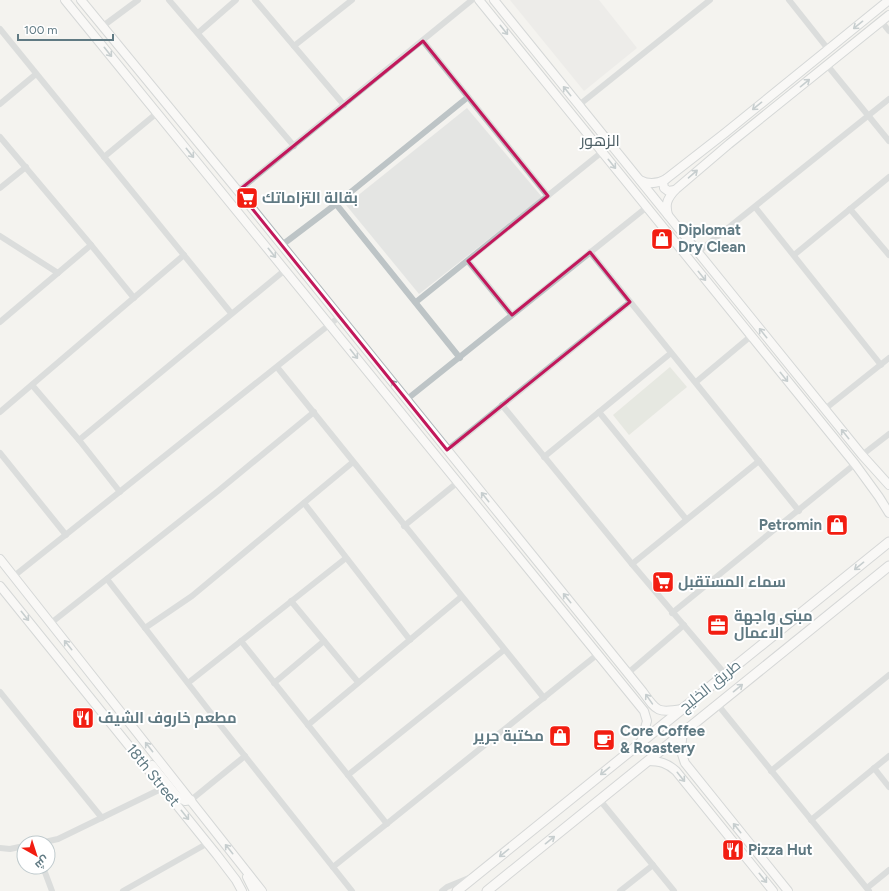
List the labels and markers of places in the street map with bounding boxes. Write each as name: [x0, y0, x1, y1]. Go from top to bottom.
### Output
supermarket icon: بقالة التزاماتك: [234, 185, 260, 211]
place label: بقالة التزاماتك: [262, 189, 358, 207]
place label: Diplomat Dry Clean: [678, 221, 746, 256]
shop icon: Diplomat Dry Clean: [649, 226, 675, 252]
shop icon: Petromin: [824, 512, 850, 538]
place label: Petromin: [759, 516, 822, 534]
supermarket icon: سماء المستقبل: [650, 569, 676, 595]
place label: سماء المستقبل: [678, 573, 786, 591]
place label: مبنى واجهة الاعمال: [734, 607, 813, 642]
office icon: مبنى واجهة الاعمال: [705, 612, 731, 638]
restaurant icon: مطعم خاروف الشيف: [70, 705, 96, 731]
place label: مطعم خاروف الشيف: [98, 709, 237, 728]
place label: Core Coffee & Roastery: [620, 722, 706, 757]
shop icon: مكتبة جرير: [547, 723, 573, 749]
place label: مكتبة جرير: [472, 727, 544, 745]
cafe icon: Core Coffee & Roastery: [591, 727, 617, 753]
restaurant icon: Pizza Hut: [720, 837, 746, 863]
place label: Pizza Hut: [748, 841, 813, 859]

